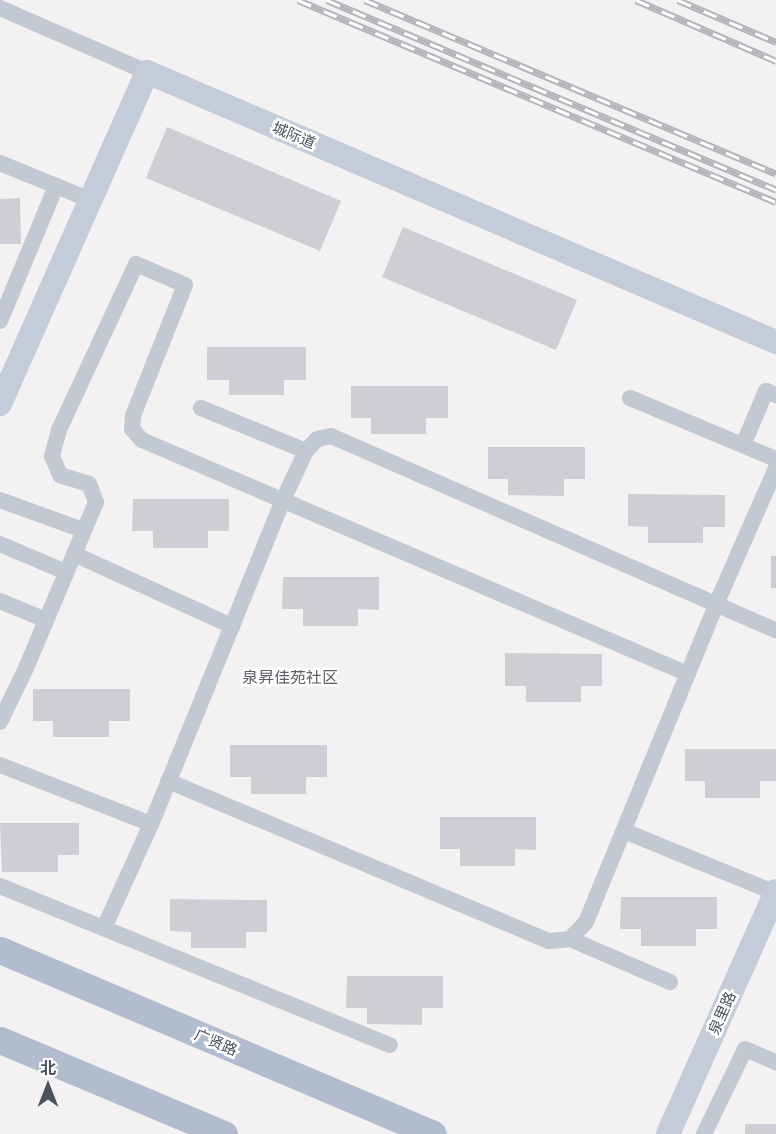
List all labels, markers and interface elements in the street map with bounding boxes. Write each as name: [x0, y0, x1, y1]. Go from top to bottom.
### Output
street label: 城际道: [270, 118, 318, 152]
district label: 泉昇佳苑社区: [242, 667, 338, 687]
street label: 泉里路: [705, 989, 739, 1037]
street label: 广贤路: [192, 1025, 240, 1059]
north arrow: [18, 1056, 78, 1116]
text: 北: [40, 1058, 56, 1078]

